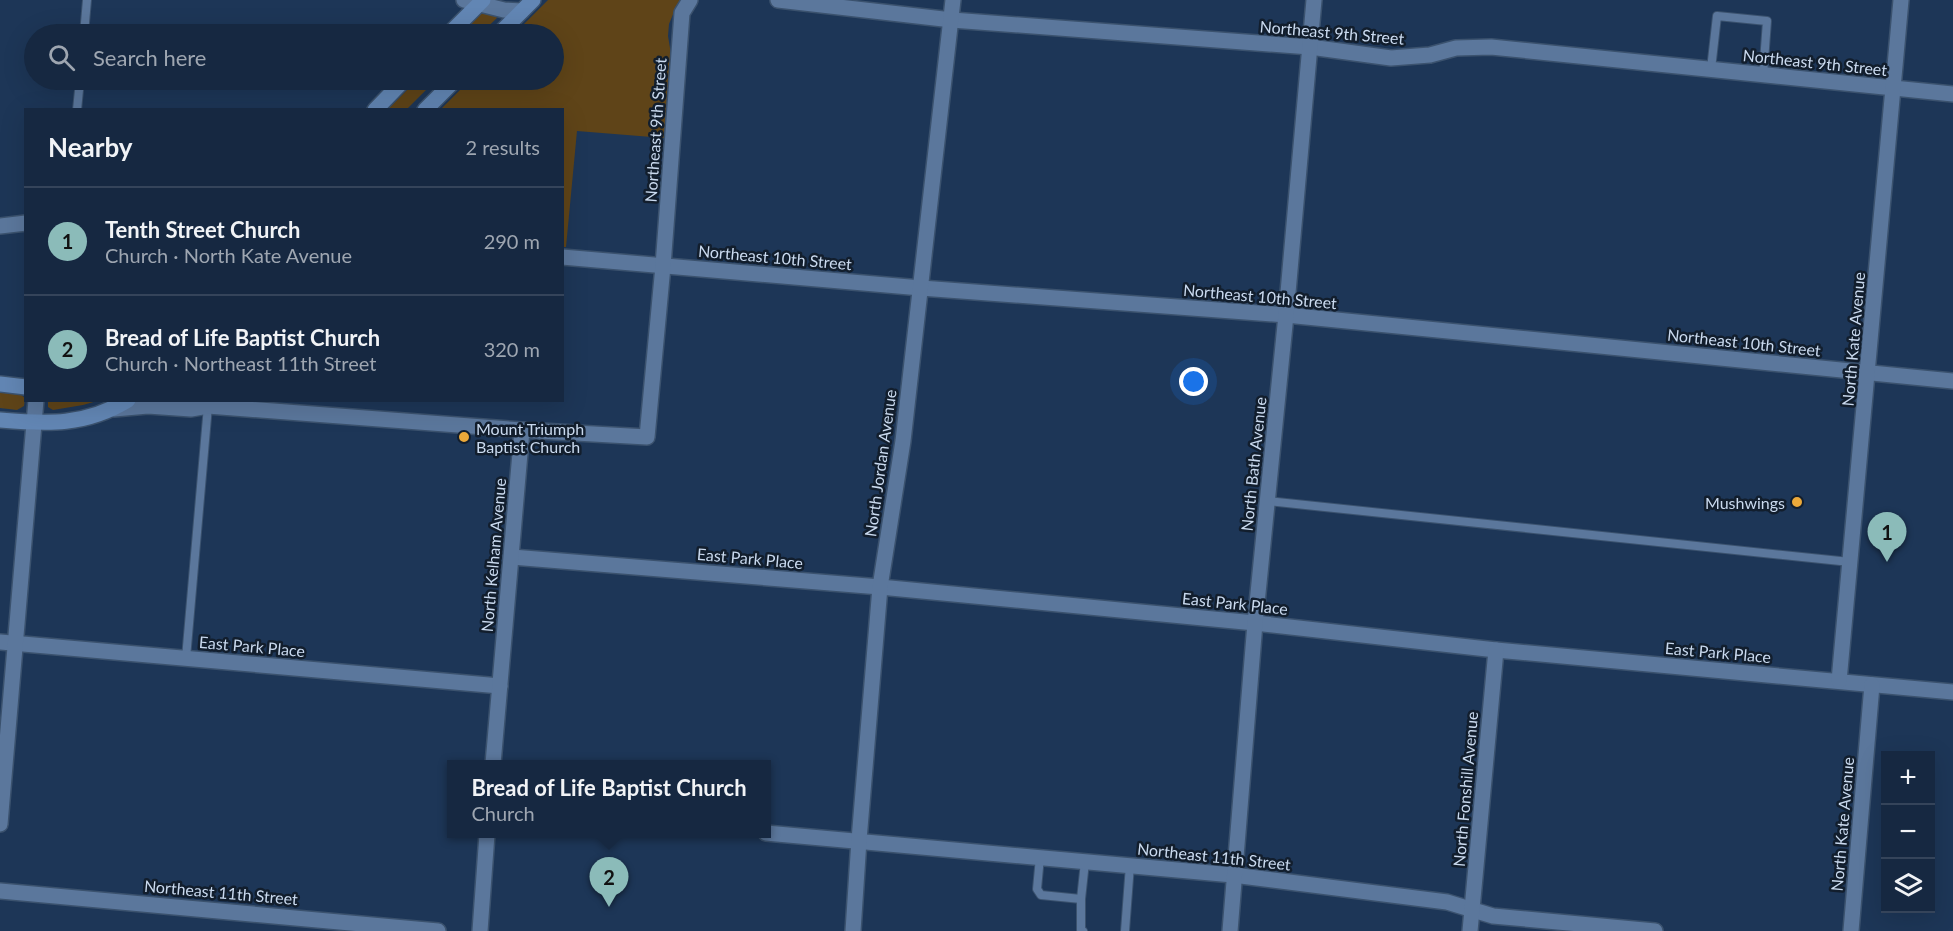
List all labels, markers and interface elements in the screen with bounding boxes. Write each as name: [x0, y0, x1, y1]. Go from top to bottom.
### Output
street label: Northeast 9th Street: [1259, 16, 1405, 48]
search box: [24, 24, 564, 90]
icon: search: [45, 41, 78, 74]
text: Search here: [93, 44, 206, 71]
street label: Northeast 9th Street: [1742, 45, 1888, 79]
street label: Northeast 9th Street: [640, 57, 670, 203]
text: Nearby: [48, 131, 133, 163]
text: 2 results: [465, 135, 540, 159]
text: Tenth Street Church: [105, 216, 300, 243]
text: 1: [62, 229, 73, 253]
text: 290 m: [484, 229, 540, 253]
street label: Northeast 10th Street: [697, 241, 853, 273]
text: Church · North Kate Avenue: [105, 243, 352, 267]
street label: North Kate Avenue: [1838, 271, 1868, 407]
street label: Northeast 10th Street: [1182, 280, 1338, 312]
text: Bread of Life Baptist Church: [105, 324, 380, 351]
street label: Northeast 10th Street: [1666, 324, 1822, 360]
text: 2: [62, 337, 73, 361]
text: 320 m: [484, 337, 540, 361]
text: Church · Northeast 11th Street: [105, 351, 376, 375]
your location: [1179, 367, 1208, 396]
street label: North Jordan Avenue: [860, 388, 900, 538]
street label: North Bath Avenue: [1237, 396, 1269, 532]
place label: Mount Triumph Baptist Church: [476, 419, 584, 456]
marker: Mount Triumph Baptist Church: [457, 430, 471, 444]
street label: North Kelham Avenue: [477, 477, 509, 633]
place label: Mushwings: [1705, 493, 1785, 512]
marker: Mushwings: [1790, 495, 1804, 509]
pin: 1: [1868, 512, 1906, 562]
street label: East Park Place: [696, 544, 804, 572]
street label: East Park Place: [1181, 588, 1289, 618]
street label: East Park Place: [198, 632, 306, 660]
street label: East Park Place: [1664, 638, 1772, 666]
street label: North Fonshill Avenue: [1449, 711, 1481, 867]
map controls: [1881, 751, 1935, 913]
button: +: [1881, 751, 1935, 805]
street label: North Kate Avenue: [1827, 756, 1857, 892]
popup: [447, 760, 771, 838]
text: Bread of Life Baptist Church: [471, 774, 747, 801]
text: Church: [471, 801, 535, 825]
button: −: [1881, 805, 1935, 859]
street label: Northeast 11th Street: [1136, 838, 1292, 874]
pin: 2: [590, 858, 628, 907]
button: layers: [1881, 859, 1935, 913]
street label: Northeast 11th Street: [143, 876, 299, 908]

